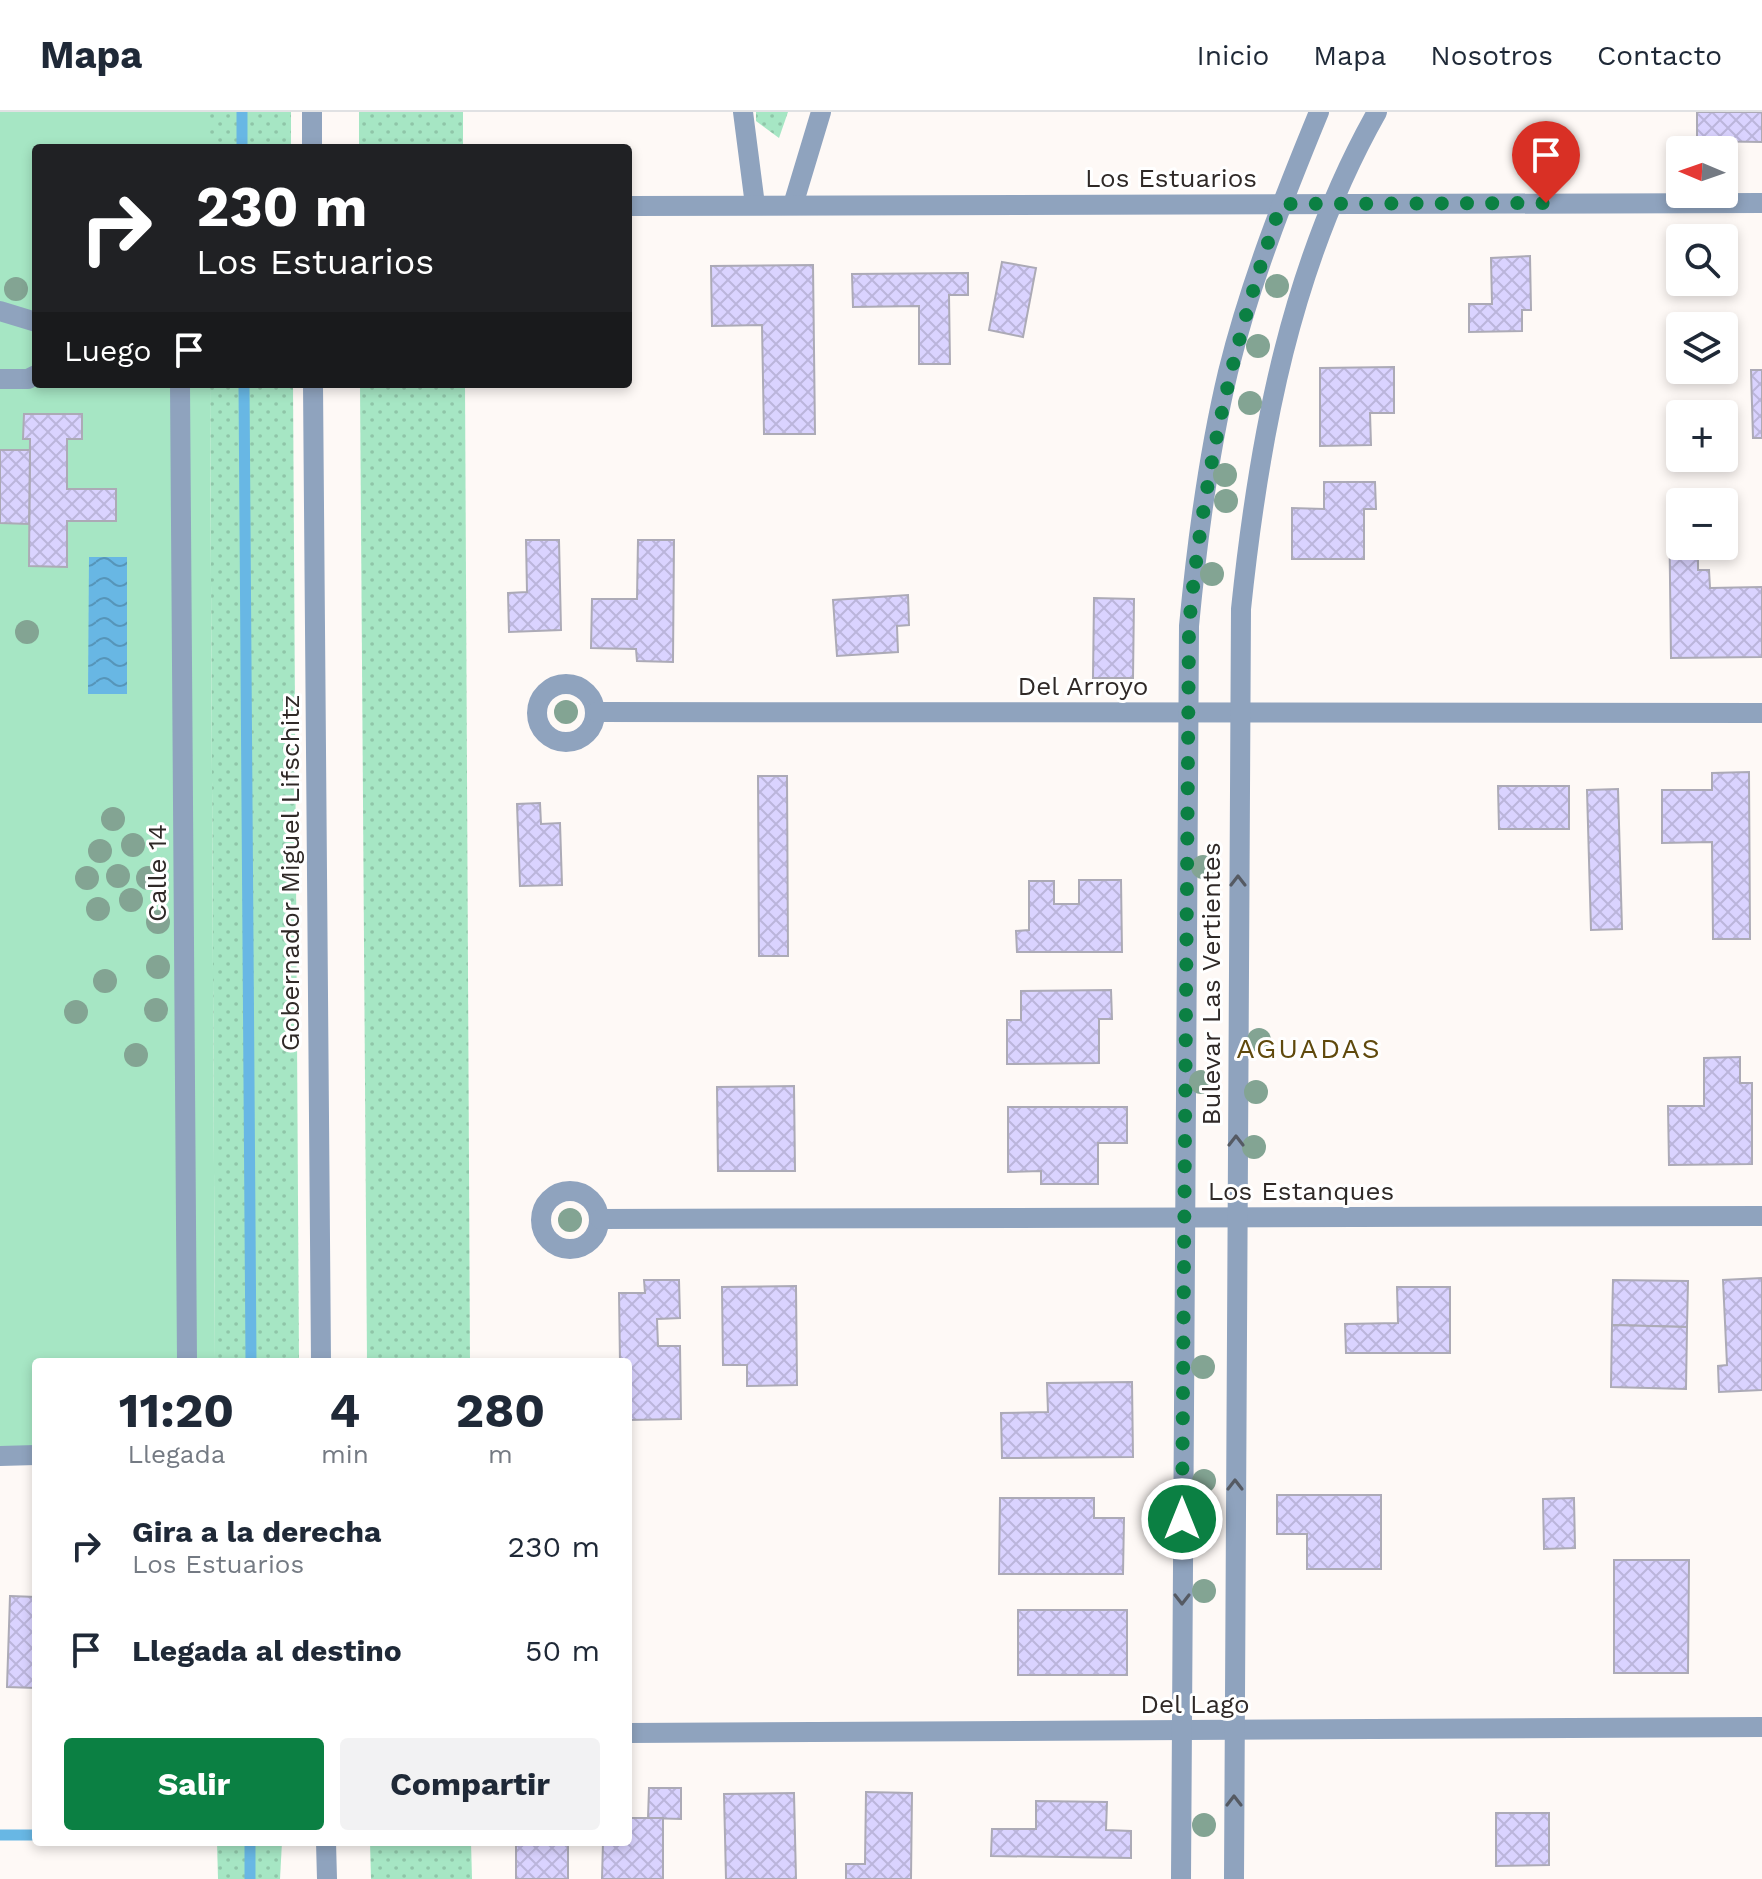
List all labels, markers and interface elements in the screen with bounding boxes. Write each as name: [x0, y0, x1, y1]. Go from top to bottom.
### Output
text: Mapa: [40, 33, 142, 77]
text: Inicio: [1197, 39, 1269, 72]
text: Mapa: [1313, 39, 1386, 72]
text: Nosotros: [1430, 39, 1553, 72]
text: Contacto: [1597, 39, 1722, 72]
pin: [1512, 121, 1580, 203]
icon: arrive: [1524, 133, 1568, 177]
north arrow: [1666, 136, 1738, 208]
map controls: [1666, 136, 1738, 560]
street label: Los Estuarios: [1085, 163, 1257, 193]
text: 230 m: [196, 174, 367, 240]
icon: right: [64, 176, 168, 280]
button: search: [1666, 224, 1738, 296]
text: Los Estuarios: [196, 241, 434, 283]
button: layers: [1666, 312, 1738, 384]
icon: arrive: [167, 328, 211, 372]
text: Luego: [64, 333, 151, 368]
button: +: [1666, 400, 1738, 472]
button: −: [1666, 488, 1738, 560]
street label: Del Arroyo: [1018, 671, 1148, 701]
street label: Gobernador Miguel Lifschitz: [275, 695, 305, 1051]
street label: Calle 14: [142, 824, 172, 922]
street label: Bulevar Las Vertientes: [1196, 842, 1226, 1126]
one-way arrow: [1229, 874, 1247, 887]
district label: AGUADAS: [1236, 1032, 1382, 1065]
one-way arrow: [1227, 1134, 1245, 1147]
street label: Los Estanques: [1208, 1176, 1394, 1206]
text: 11:20: [119, 1382, 234, 1439]
text: 4: [329, 1382, 360, 1439]
text: 280: [456, 1382, 545, 1439]
text: Llegada: [127, 1439, 226, 1469]
text: min: [321, 1439, 369, 1469]
text: m: [488, 1439, 513, 1469]
position arrow: [1140, 1477, 1224, 1561]
one-way arrow: [1226, 1478, 1244, 1491]
text: Gira a la derecha: [132, 1514, 381, 1549]
icon: right: [64, 1524, 108, 1568]
text: 230 m: [508, 1529, 600, 1564]
text: Los Estuarios: [132, 1549, 304, 1579]
one-way arrow: [1173, 1593, 1191, 1606]
icon: arrive: [64, 1628, 108, 1672]
text: Llegada al destino: [132, 1633, 402, 1668]
text: 50 m: [525, 1633, 600, 1668]
street label: Del Lago: [1140, 1689, 1250, 1719]
button: Salir: [64, 1738, 324, 1830]
button: Compartir: [340, 1738, 600, 1830]
one-way arrow: [1225, 1794, 1243, 1807]

